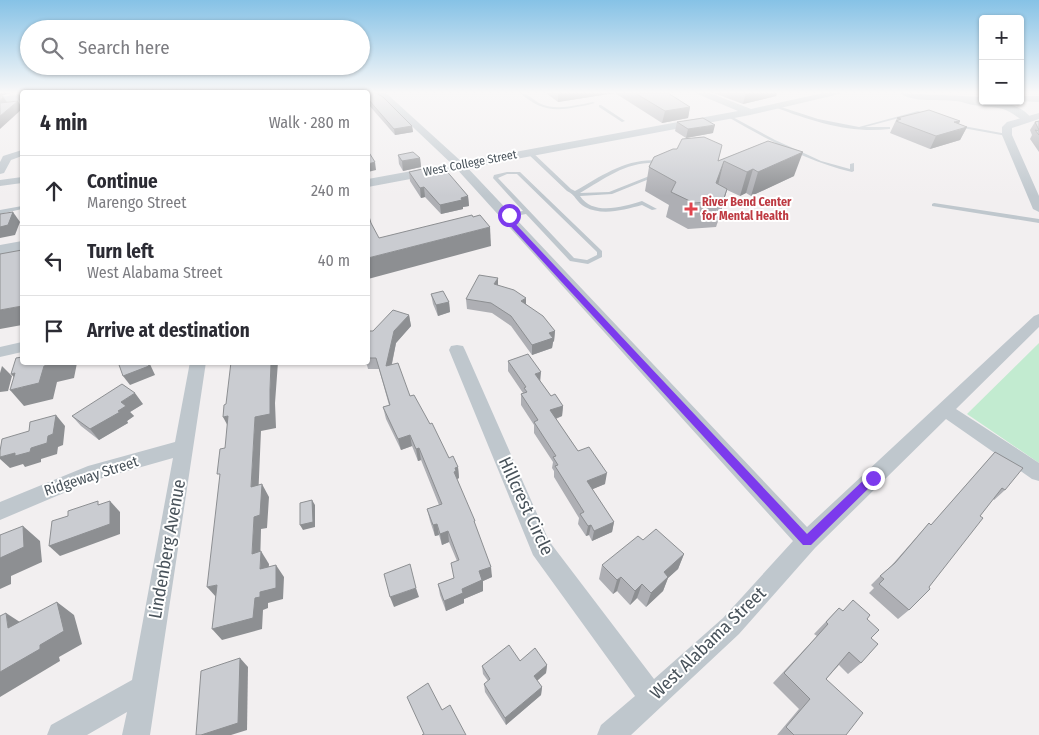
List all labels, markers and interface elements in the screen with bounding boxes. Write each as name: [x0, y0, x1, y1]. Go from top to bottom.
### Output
map controls: [979, 15, 1024, 105]
button: +: [979, 15, 1024, 60]
search box: [20, 20, 370, 75]
icon: search: [38, 34, 66, 62]
text: Search here: [78, 36, 170, 59]
button: −: [979, 60, 1024, 105]
text: 4 min: [40, 110, 88, 136]
text: Walk · 280 m: [269, 113, 350, 132]
street label: West College Street: [422, 147, 518, 179]
text: Continue: [87, 170, 158, 193]
icon: ahead: [40, 177, 68, 205]
text: 240 m: [311, 181, 350, 200]
text: Marengo Street: [87, 193, 186, 212]
place label: River Bend Center for Mental Health: [702, 195, 792, 223]
marker: River Bend Center for Mental Health: [684, 202, 698, 216]
route start: [498, 204, 521, 227]
text: Turn left: [87, 240, 154, 263]
icon: left: [40, 247, 68, 275]
text: 40 m: [318, 251, 350, 270]
text: West Alabama Street: [87, 263, 222, 282]
icon: arrive: [40, 317, 68, 345]
text: Arrive at destination: [87, 319, 250, 342]
street label: Ridgeway Street: [42, 452, 141, 500]
street label: Hillcrest Circle: [494, 453, 558, 559]
route end: [862, 467, 885, 490]
street label: Lindenberg Avenue: [144, 477, 190, 620]
street label: West Alabama Street: [646, 582, 771, 704]

